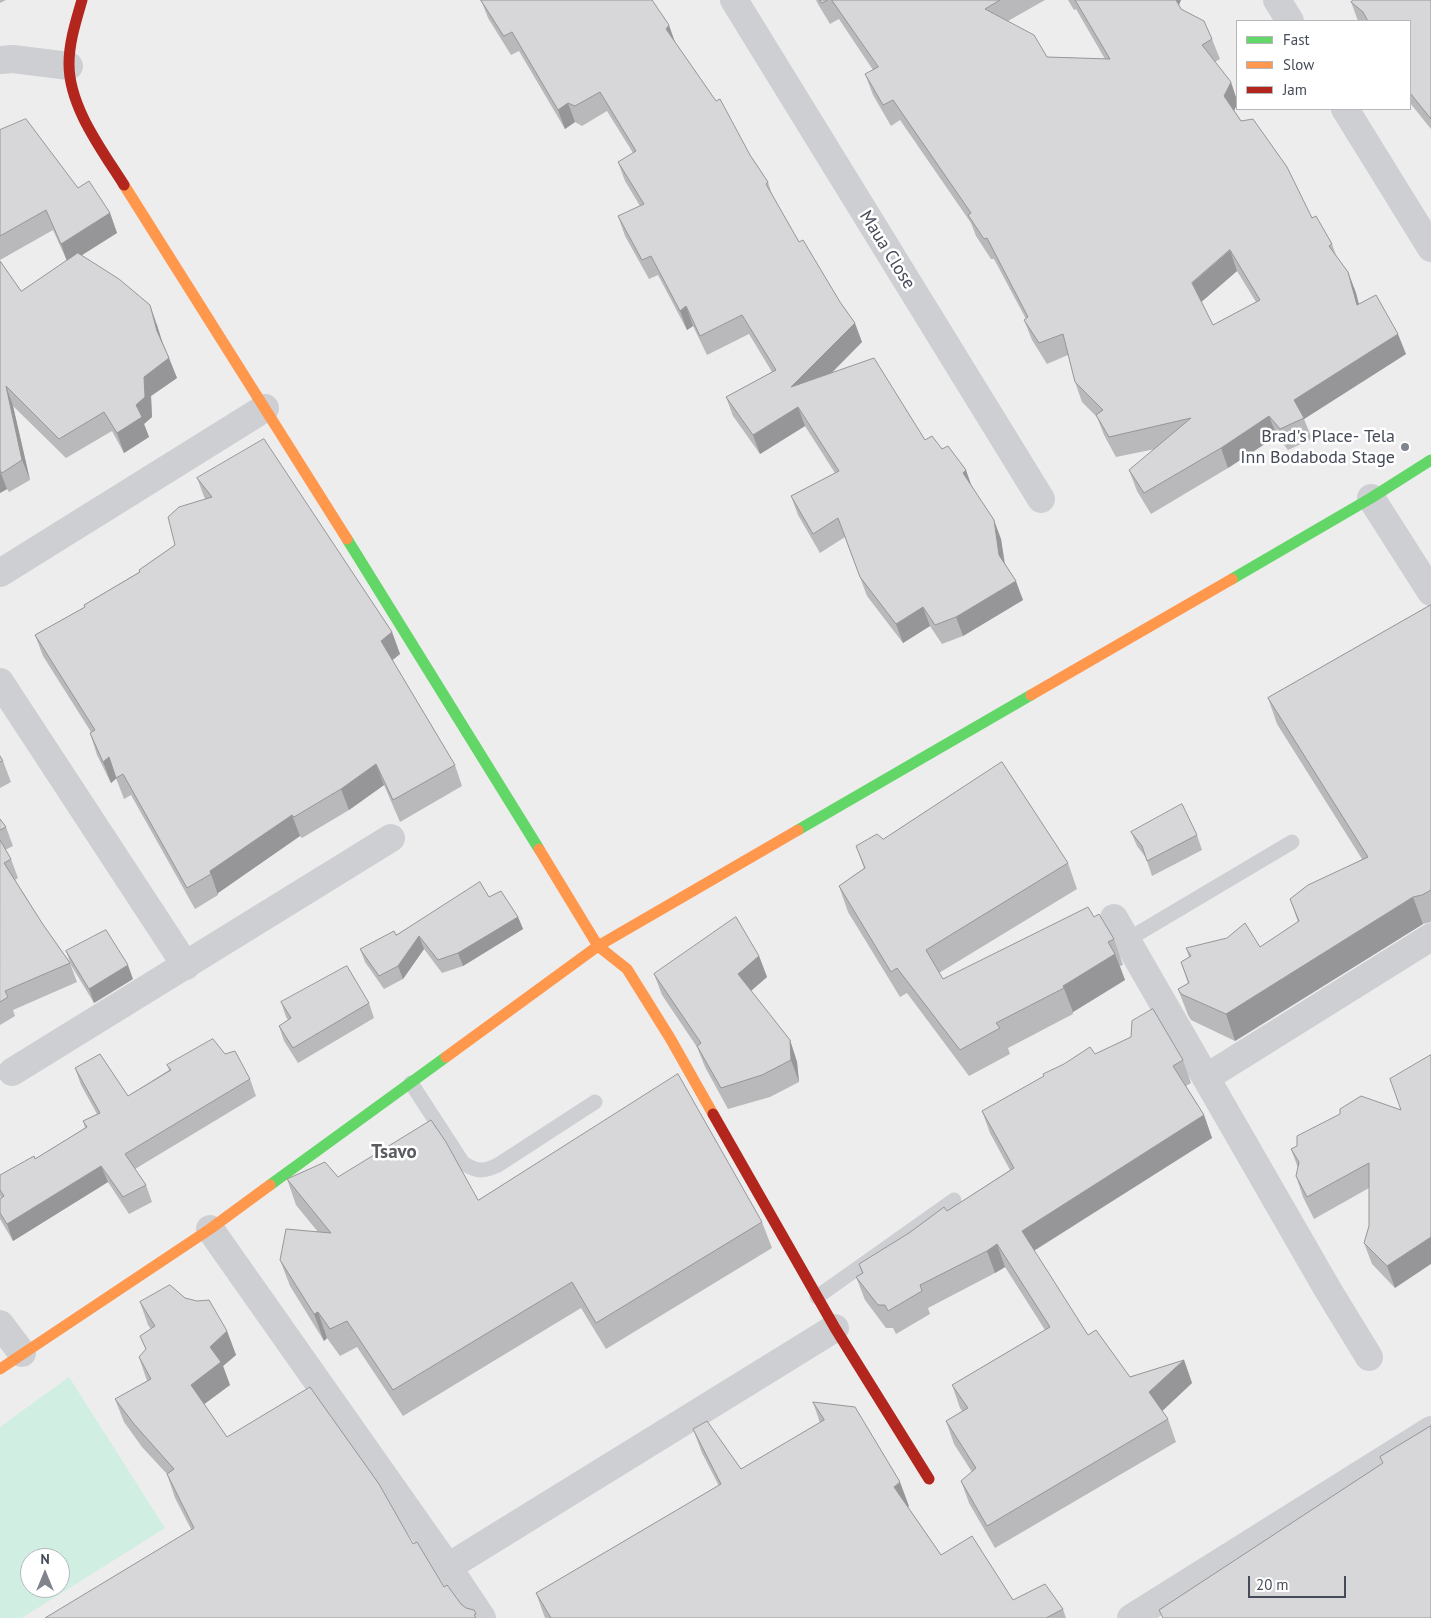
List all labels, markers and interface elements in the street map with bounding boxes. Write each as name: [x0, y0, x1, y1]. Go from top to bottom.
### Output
legend: [1236, 20, 1411, 110]
text: Fast: [1283, 30, 1310, 49]
text: Slow: [1283, 55, 1314, 74]
text: Jam: [1283, 80, 1307, 99]
street label: Maua Close: [854, 207, 920, 293]
place label: Brad's Place- Tela Inn Bodaboda Stage: [1240, 426, 1395, 468]
marker: Brad's Place- Tela Inn Bodaboda Stage: [1399, 441, 1411, 453]
district label: Tsavo: [371, 1142, 417, 1164]
north arrow: [20, 1548, 70, 1598]
text: N: [40, 1550, 50, 1568]
scale bar: [1251, 1566, 1348, 1598]
text: 20 m: [1256, 1575, 1289, 1594]

